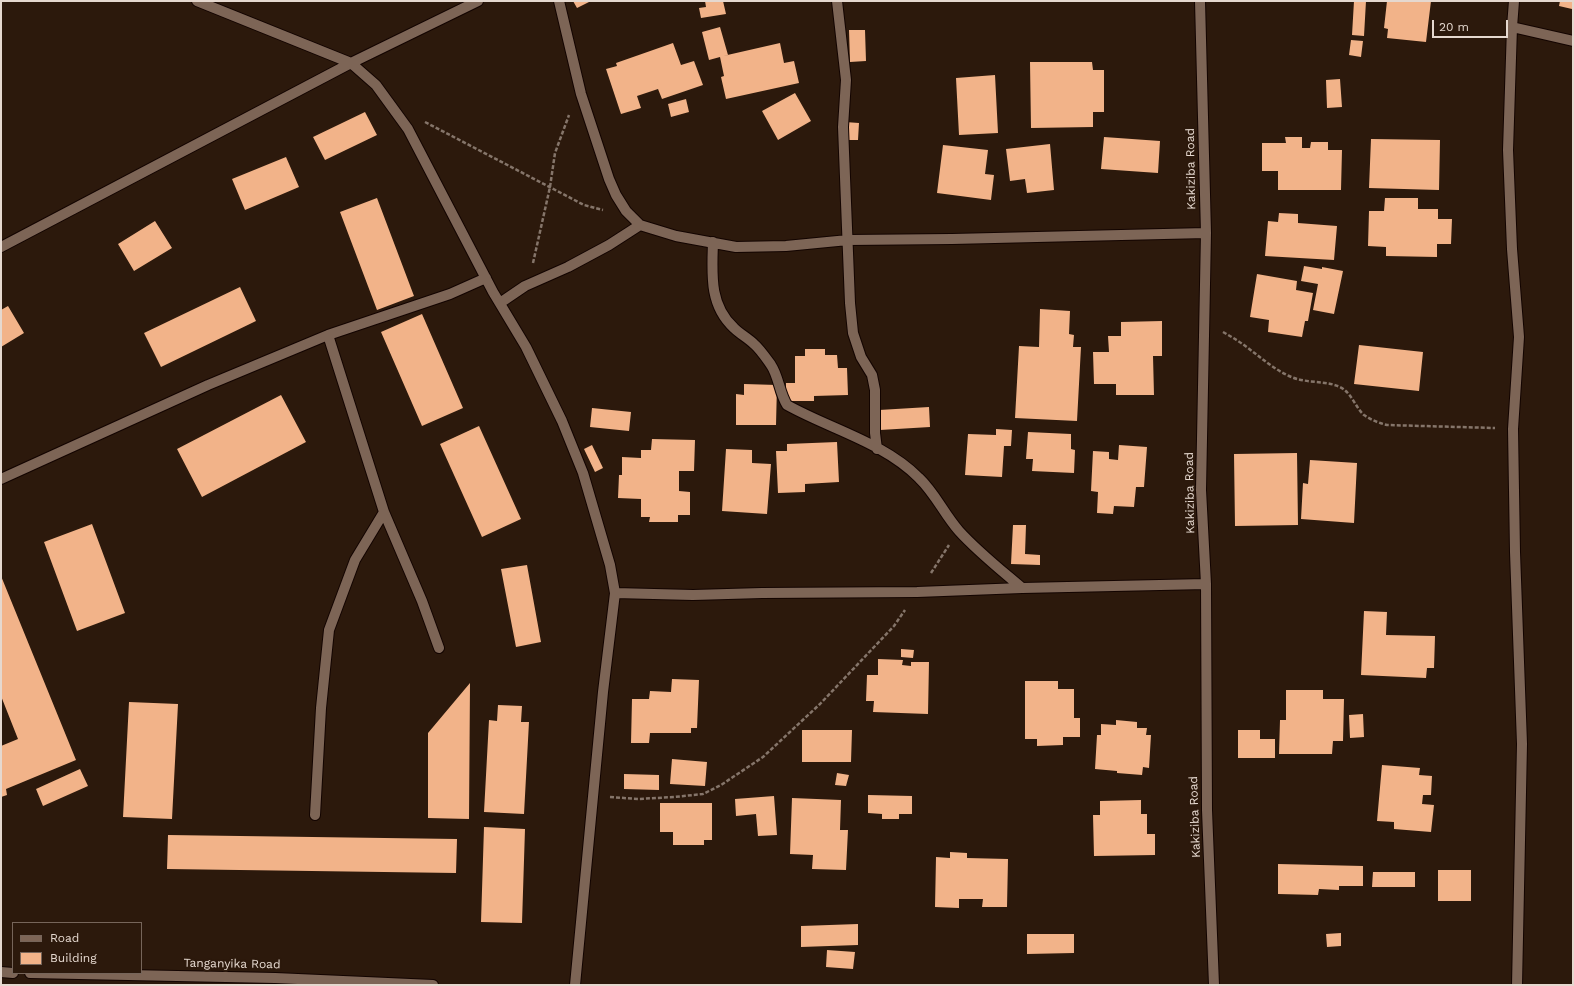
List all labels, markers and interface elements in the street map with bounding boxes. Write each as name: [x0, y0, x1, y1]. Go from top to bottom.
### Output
scale bar: [1434, 12, 1510, 38]
text: 20 m: [1439, 20, 1469, 34]
street label: Kakiziba Road: [1183, 128, 1199, 210]
street label: Kakiziba Road: [1182, 452, 1198, 534]
street label: Kakiziba Road: [1186, 776, 1204, 858]
legend: [12, 922, 142, 974]
text: Road: [50, 931, 79, 945]
text: Building: [50, 951, 97, 965]
street label: Tanganyika Road: [183, 956, 281, 972]

